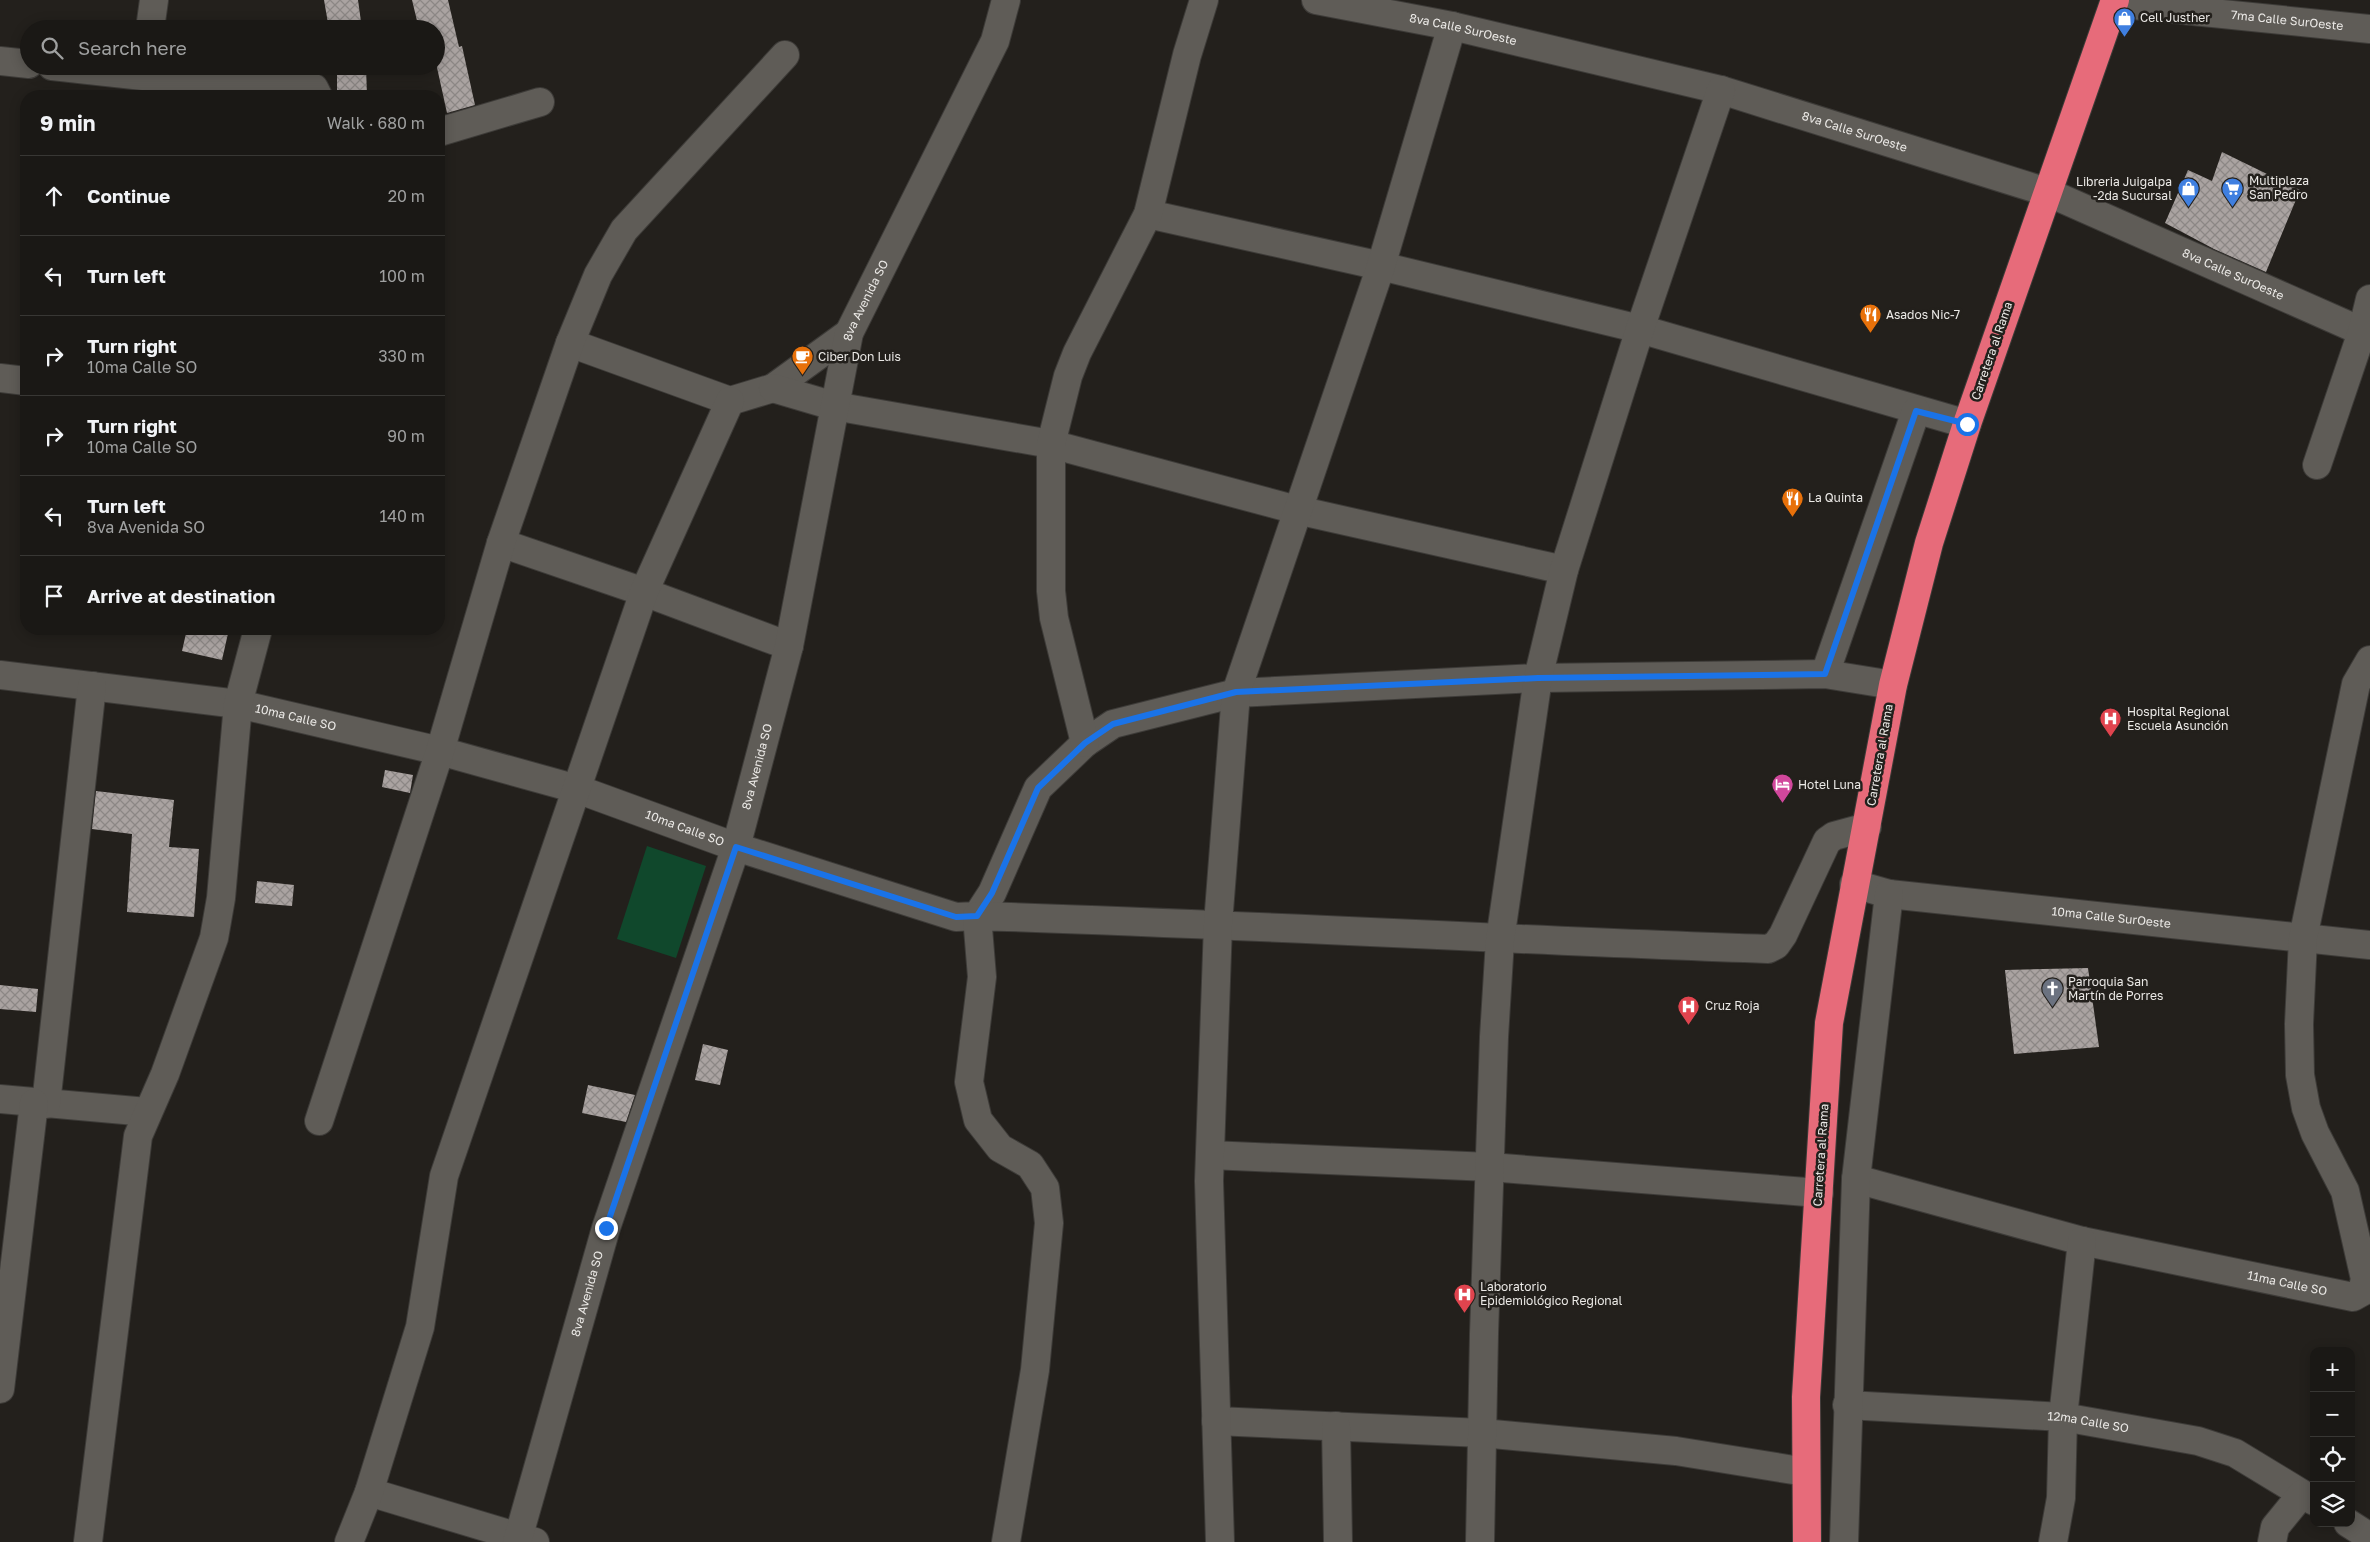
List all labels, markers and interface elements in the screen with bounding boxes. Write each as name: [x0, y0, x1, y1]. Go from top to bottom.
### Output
shop icon: Cell Justher: [2112, 6, 2136, 37]
street label: 7ma Calle SurOeste: [2230, 7, 2344, 33]
street label: 8va Calle SurOeste: [1408, 10, 1518, 48]
place label: Cell Justher: [2140, 10, 2210, 25]
search box: [20, 20, 445, 75]
icon: search: [38, 34, 66, 62]
text: Search here: [78, 36, 187, 59]
street label: 8va Calle SurOeste: [1800, 108, 1909, 155]
text: 9 min: [40, 110, 95, 136]
text: Walk · 680 m: [327, 113, 425, 133]
place label: Multiplaza San Pedro: [2249, 173, 2309, 202]
place label: Libreria Juigalpa -2da Sucursal: [2076, 174, 2172, 203]
supermarket icon: Multiplaza San Pedro: [2221, 176, 2245, 207]
shop icon: Libreria Juigalpa -2da Sucursal: [2176, 177, 2200, 208]
icon: ahead: [40, 182, 68, 210]
text: Continue: [87, 184, 170, 207]
text: 20 m: [388, 186, 425, 206]
street label: 8va Calle SurOeste: [2180, 245, 2286, 303]
street label: 8va Avenida SO: [840, 257, 891, 342]
icon: left: [40, 262, 68, 290]
text: Turn left: [87, 264, 166, 287]
text: 100 m: [379, 266, 425, 286]
street label: Carretera al Rama: [1968, 300, 2015, 402]
restaurant icon: Asados Nic-7: [1858, 303, 1882, 334]
place label: Asados Nic-7: [1886, 307, 1960, 322]
text: Turn right: [87, 334, 177, 357]
icon: right: [40, 342, 68, 370]
cafe icon: Ciber Don Luis: [790, 345, 814, 376]
text: 330 m: [378, 346, 425, 366]
place label: Ciber Don Luis: [818, 349, 901, 364]
text: 10ma Calle SO: [87, 357, 197, 377]
route start: [1956, 413, 1979, 436]
text: Turn right: [87, 414, 177, 437]
icon: right: [40, 422, 68, 450]
text: 90 m: [387, 426, 425, 446]
text: 10ma Calle SO: [87, 437, 197, 457]
restaurant icon: La Quinta: [1780, 486, 1804, 517]
place label: La Quinta: [1808, 490, 1863, 505]
text: Turn left: [87, 494, 166, 517]
icon: left: [40, 502, 68, 530]
text: 140 m: [379, 506, 425, 526]
text: 8va Avenida SO: [87, 517, 205, 537]
icon: arrive: [40, 582, 68, 610]
text: Arrive at destination: [87, 584, 275, 607]
street label: 10ma Calle SO: [254, 700, 338, 734]
street label: Carretera al Rama: [1863, 703, 1896, 807]
place label: Hospital Regional Escuela Asunción: [2127, 704, 2230, 733]
hospital icon: Hospital Regional Escuela Asunción: [2099, 707, 2123, 738]
street label: 8va Avenida SO: [738, 722, 775, 811]
hotel icon: Hotel Luna: [1770, 773, 1794, 804]
place label: Hotel Luna: [1798, 777, 1861, 792]
street label: 10ma Calle SO: [643, 807, 726, 849]
street label: 10ma Calle SurOeste: [2051, 903, 2172, 931]
place label: Parroquia San Martín de Porres: [2068, 974, 2163, 1003]
church icon: Parroquia San Martín de Porres: [2040, 977, 2064, 1008]
hospital icon: Cruz Roja: [1677, 994, 1701, 1025]
place label: Cruz Roja: [1705, 998, 1759, 1013]
street label: Carretera al Rama: [1809, 1103, 1832, 1207]
route end: [595, 1217, 618, 1240]
street label: 8va Avenida SO: [568, 1249, 606, 1338]
street label: 11ma Calle SO: [2246, 1267, 2329, 1299]
place label: Laboratorio Epidemiológico Regional: [1480, 1279, 1623, 1308]
hospital icon: Laboratorio Epidemiológico Regional: [1452, 1282, 1476, 1313]
map controls: [2310, 1347, 2355, 1527]
button: +: [2310, 1347, 2355, 1392]
button: −: [2310, 1392, 2355, 1437]
street label: 12ma Calle SO: [2047, 1408, 2130, 1436]
button: locate: [2310, 1437, 2355, 1482]
button: layers: [2310, 1482, 2355, 1527]

